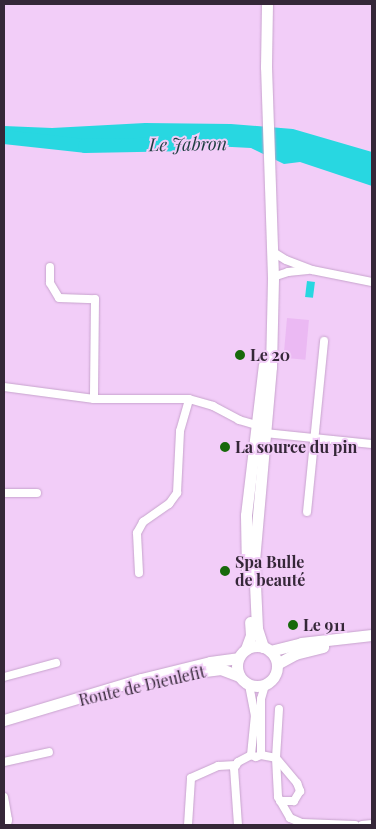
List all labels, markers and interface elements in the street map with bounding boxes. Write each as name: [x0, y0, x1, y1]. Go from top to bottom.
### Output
water label: Le Jabron: [149, 133, 227, 155]
place label: Le 20: [250, 345, 290, 365]
marker: Le 20: [234, 349, 246, 361]
place label: La source du pin: [235, 437, 357, 457]
marker: La source du pin: [219, 441, 231, 453]
place label: Spa Bulle de beauté: [235, 552, 305, 590]
marker: Spa Bulle de beauté: [219, 565, 231, 577]
place label: Le 911: [303, 615, 346, 635]
marker: Le 911: [287, 619, 299, 631]
street label: Route de Dieulefit: [77, 662, 207, 710]

